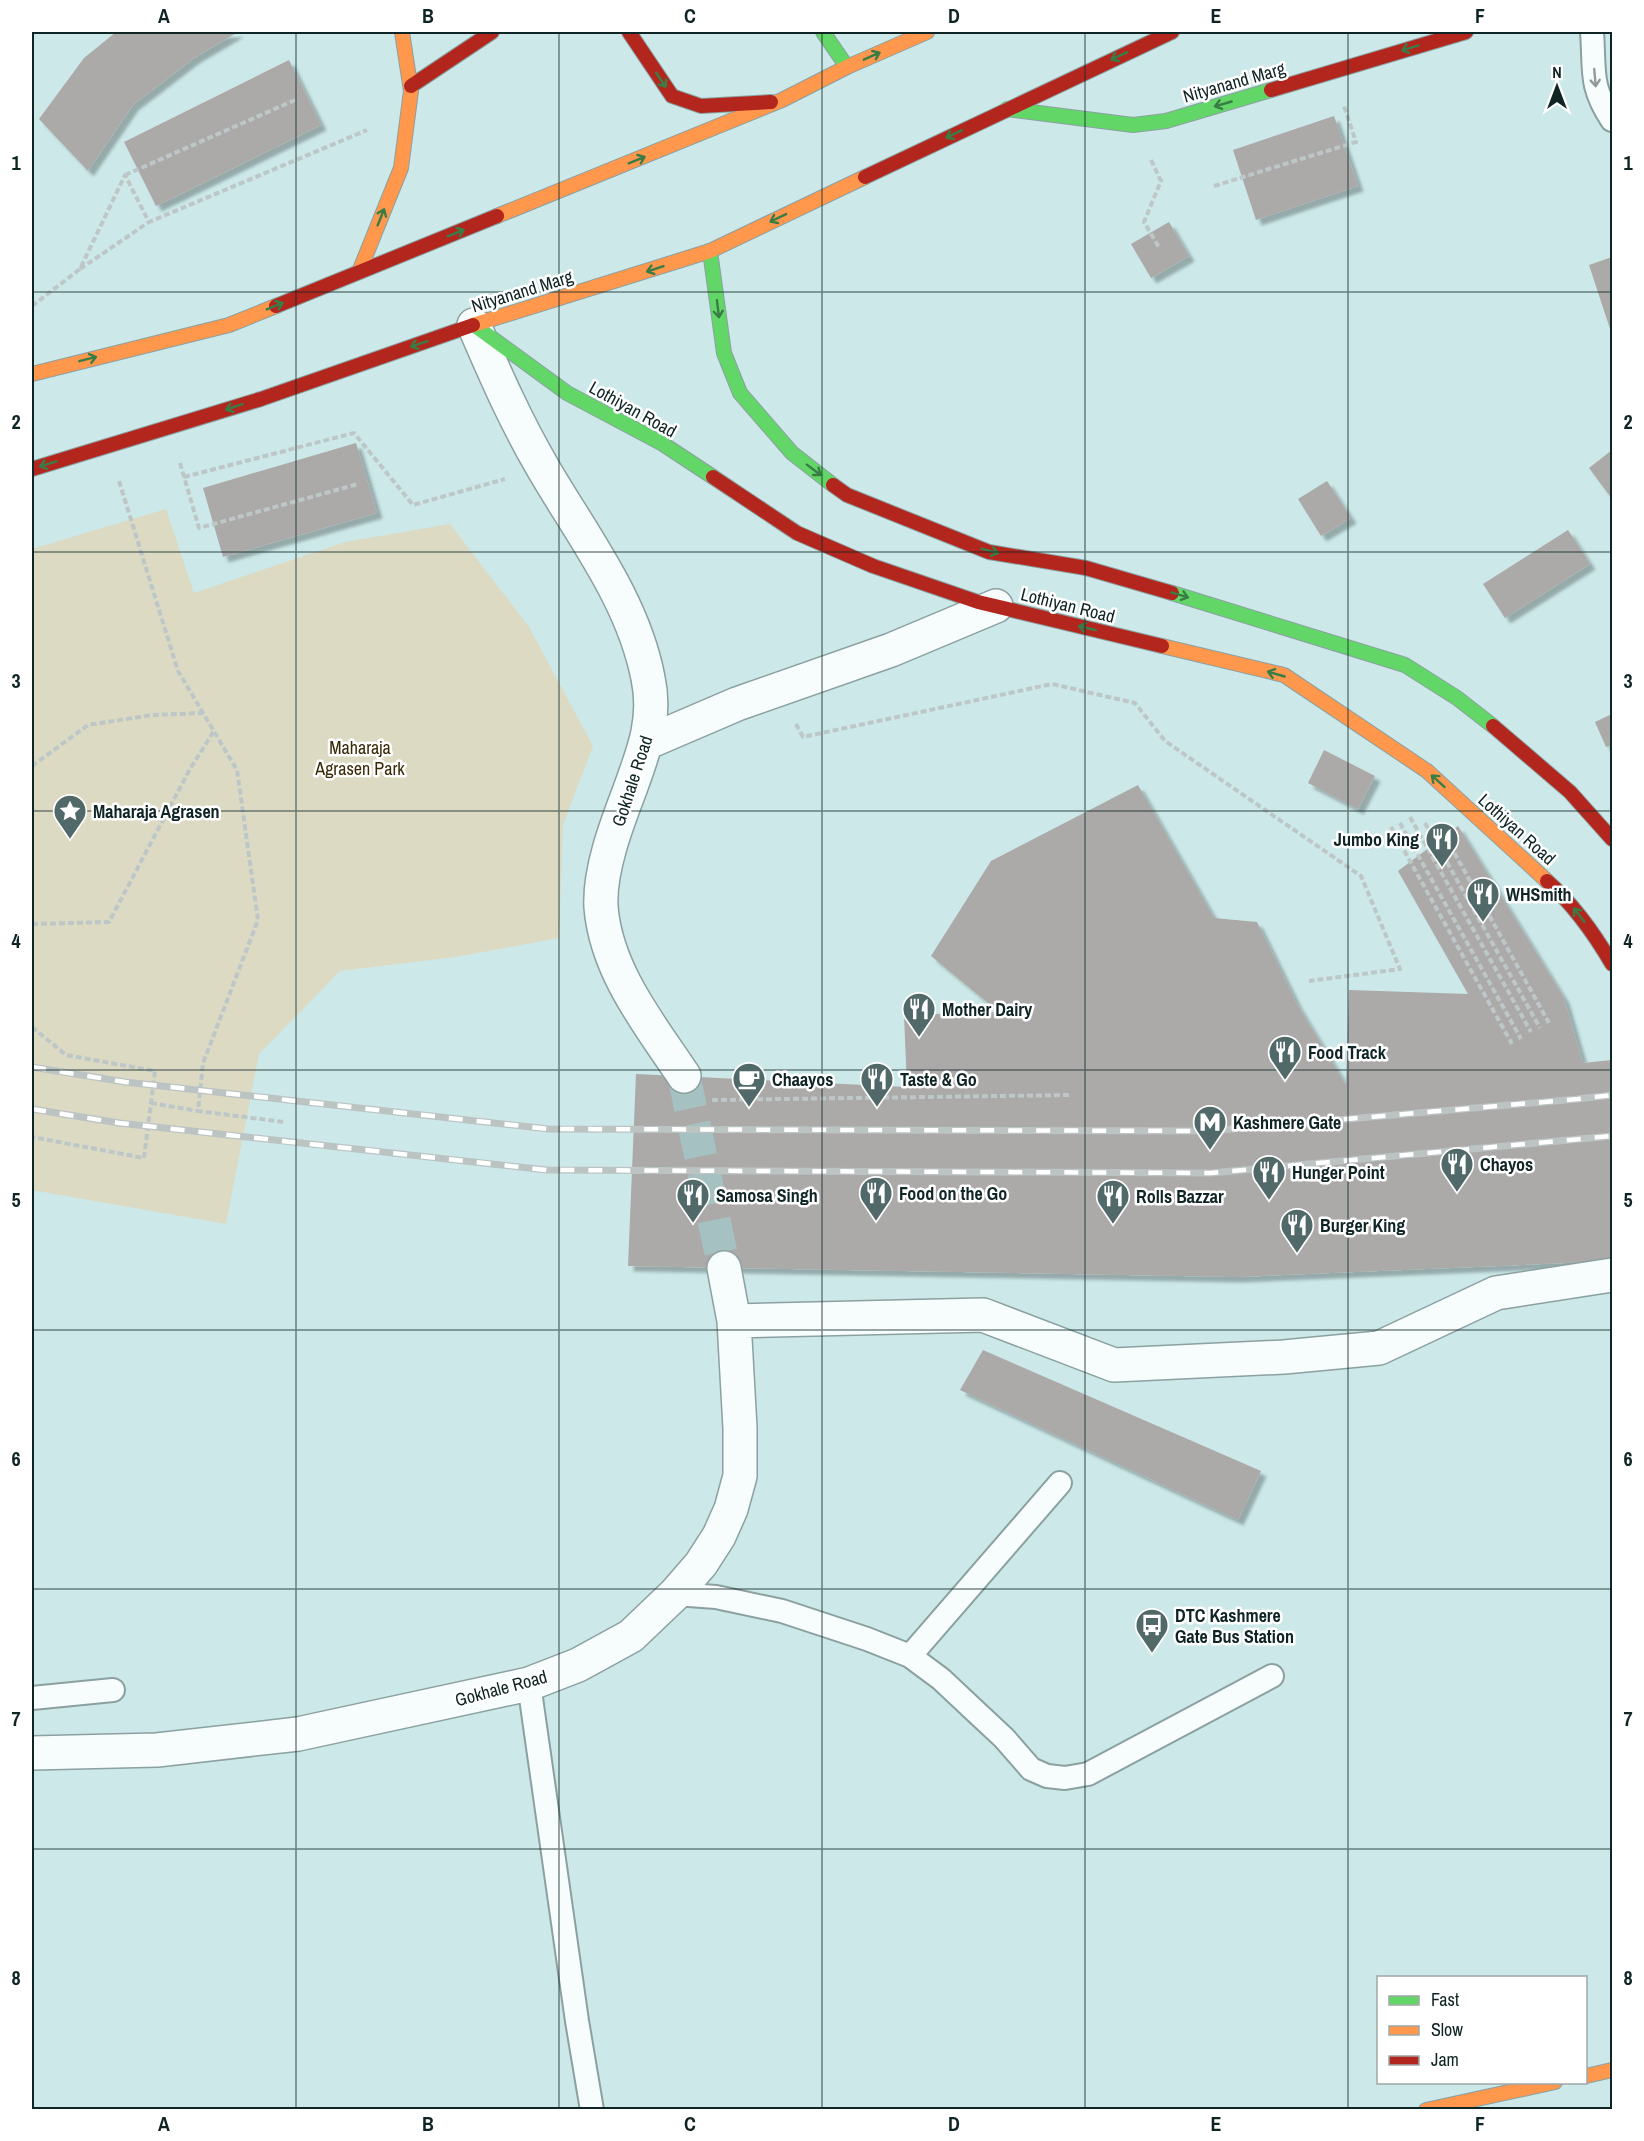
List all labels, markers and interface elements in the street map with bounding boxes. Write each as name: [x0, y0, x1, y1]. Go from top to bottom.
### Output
text: A: [158, 2, 170, 29]
text: B: [422, 2, 434, 29]
text: C: [684, 2, 696, 29]
text: D: [948, 2, 960, 29]
text: E: [1211, 2, 1222, 29]
text: F: [1475, 2, 1485, 29]
one-way arrow: [1401, 43, 1420, 54]
one-way arrow: [863, 49, 881, 61]
one-way arrow: [1110, 51, 1128, 63]
street label: Nityanand Marg: [1180, 55, 1289, 108]
north arrow: [1527, 57, 1587, 117]
text: N: [1552, 61, 1562, 83]
one-way arrow: [1590, 68, 1601, 87]
one-way arrow: [655, 71, 667, 88]
one-way arrow: [1214, 99, 1233, 110]
one-way arrow: [946, 128, 964, 140]
text: 1: [11, 149, 21, 176]
text: 1: [1623, 149, 1633, 176]
one-way arrow: [627, 154, 646, 165]
one-way arrow: [376, 209, 387, 227]
one-way arrow: [770, 213, 788, 225]
one-way arrow: [446, 227, 465, 238]
street label: Nityanand Marg: [468, 263, 577, 318]
one-way arrow: [646, 264, 665, 275]
one-way arrow: [713, 298, 724, 318]
one-way arrow: [265, 300, 284, 311]
one-way arrow: [410, 339, 429, 350]
one-way arrow: [78, 352, 97, 364]
street label: Lothiyan Road: [585, 375, 681, 443]
one-way arrow: [225, 402, 244, 413]
text: 2: [11, 408, 21, 435]
text: 2: [1623, 408, 1633, 435]
one-way arrow: [39, 459, 58, 470]
one-way arrow: [806, 464, 822, 476]
one-way arrow: [980, 546, 999, 557]
street label: Lothiyan Road: [1018, 581, 1118, 629]
one-way arrow: [1170, 590, 1189, 601]
one-way arrow: [1078, 622, 1097, 633]
text: 3: [11, 667, 21, 694]
text: 3: [1623, 667, 1633, 694]
one-way arrow: [1267, 668, 1286, 679]
street label: Gokhale Road: [606, 732, 658, 830]
park label: Maharaja Agrasen Park: [314, 735, 405, 781]
one-way arrow: [1431, 774, 1446, 788]
street label: Lothiyan Road: [1473, 788, 1561, 870]
place icon: Maharaja Agrasen: [52, 793, 88, 840]
place label: Maharaja Agrasen: [93, 799, 220, 824]
restaurant icon: Jumbo King: [1424, 821, 1460, 868]
place label: Jumbo King: [1334, 827, 1419, 852]
restaurant icon: WHSmith: [1465, 876, 1501, 923]
place label: WHSmith: [1506, 882, 1572, 907]
one-way arrow: [1573, 908, 1586, 924]
text: 4: [11, 927, 21, 954]
text: 4: [1623, 927, 1633, 954]
restaurant icon: Mother Dairy: [901, 991, 937, 1038]
place label: Mother Dairy: [942, 997, 1033, 1022]
restaurant icon: Food Track: [1267, 1034, 1303, 1081]
place label: Food Track: [1308, 1040, 1387, 1065]
cafe icon: Chaayos: [731, 1061, 767, 1108]
restaurant icon: Taste & Go: [859, 1061, 895, 1108]
place label: Chaayos: [772, 1067, 834, 1092]
place label: Taste & Go: [900, 1067, 977, 1092]
metro station icon: Kashmere Gate: [1192, 1104, 1228, 1151]
place label: Kashmere Gate: [1233, 1110, 1341, 1135]
restaurant icon: Chayos: [1439, 1146, 1475, 1193]
place label: Chayos: [1480, 1152, 1533, 1177]
restaurant icon: Hunger Point: [1251, 1154, 1287, 1201]
place label: Hunger Point: [1292, 1160, 1385, 1185]
restaurant icon: Food on the Go: [858, 1175, 894, 1222]
restaurant icon: Samosa Singh: [675, 1177, 711, 1224]
restaurant icon: Rolls Bazzar: [1095, 1178, 1131, 1225]
place label: Food on the Go: [899, 1181, 1007, 1206]
place label: Samosa Singh: [716, 1183, 818, 1208]
place label: Rolls Bazzar: [1136, 1184, 1224, 1209]
text: 5: [11, 1186, 21, 1213]
text: 5: [1623, 1186, 1633, 1213]
restaurant icon: Burger King: [1279, 1207, 1315, 1254]
place label: Burger King: [1320, 1213, 1405, 1238]
text: 6: [11, 1445, 21, 1472]
text: 6: [1623, 1445, 1633, 1472]
place label: DTC Kashmere Gate Bus Station: [1175, 1603, 1294, 1649]
bus stop icon: DTC Kashmere Gate Bus Station: [1134, 1607, 1170, 1654]
street label: Gokhale Road: [452, 1664, 550, 1712]
text: 7: [11, 1705, 21, 1732]
text: 7: [1623, 1705, 1633, 1732]
text: 8: [11, 1964, 21, 1991]
text: 8: [1623, 1964, 1633, 1991]
legend: [1377, 1976, 1587, 2084]
text: Fast: [1431, 1987, 1459, 2012]
text: Slow: [1431, 2017, 1463, 2042]
text: Jam: [1431, 2047, 1459, 2072]
text: A: [158, 2110, 170, 2137]
text: B: [422, 2110, 434, 2137]
text: C: [684, 2110, 696, 2137]
text: D: [948, 2110, 960, 2137]
text: E: [1211, 2110, 1222, 2137]
text: F: [1475, 2110, 1485, 2137]

